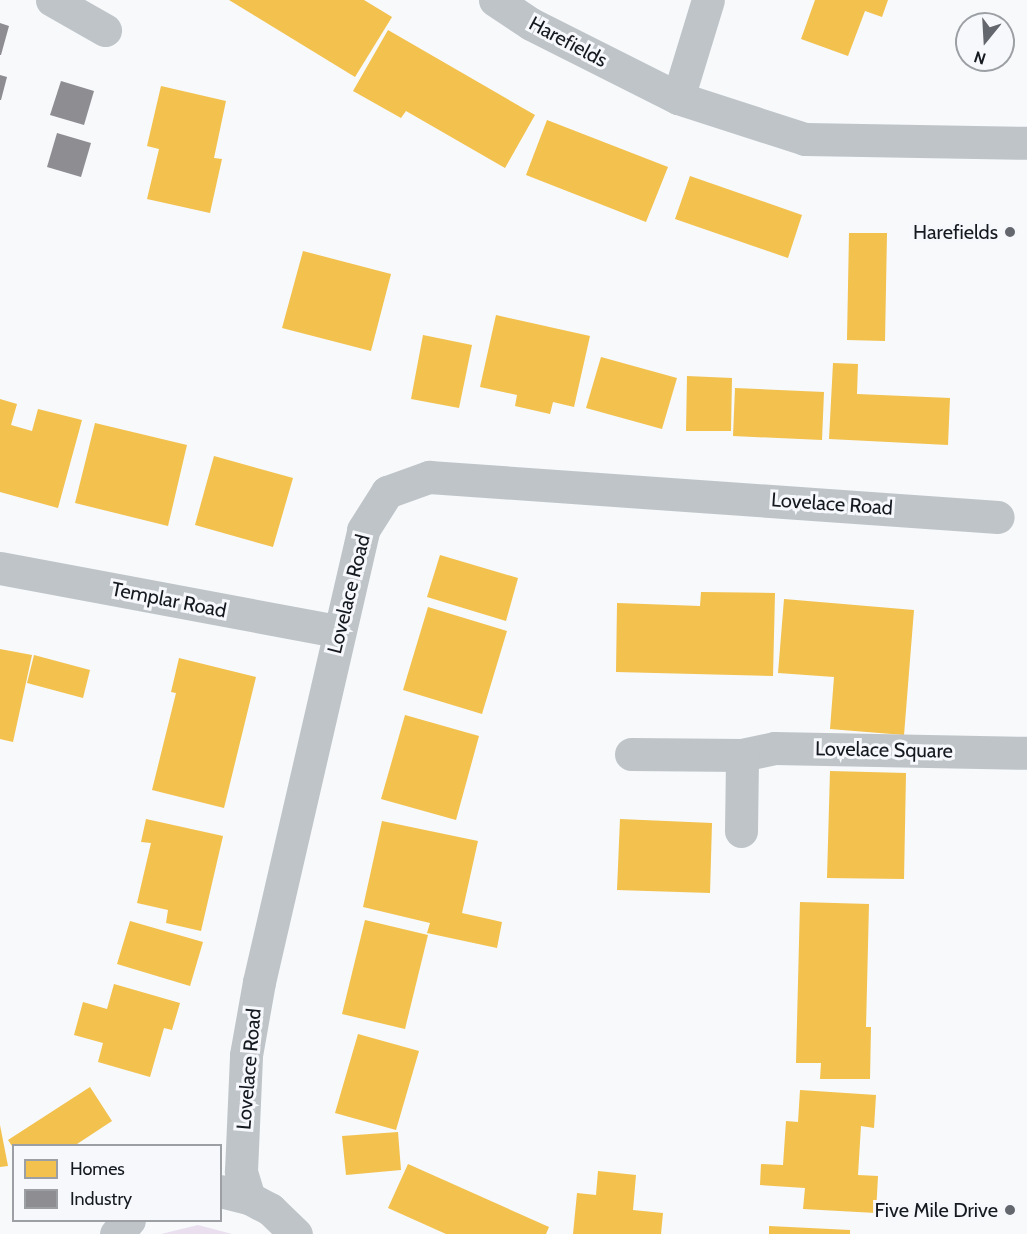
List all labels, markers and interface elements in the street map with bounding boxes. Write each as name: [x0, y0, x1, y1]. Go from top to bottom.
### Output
street label: Harefields: [525, 11, 611, 73]
north arrow: [955, 12, 1015, 72]
text: N: [972, 47, 988, 68]
place label: Harefields: [913, 220, 998, 244]
marker: Harefields: [1003, 225, 1017, 239]
street label: Lovelace Road: [770, 488, 894, 520]
street label: Lovelace Road: [323, 532, 375, 656]
street label: Templar Road: [110, 577, 228, 623]
street label: Lovelace Square: [815, 737, 953, 763]
street label: Lovelace Road: [232, 1007, 266, 1131]
legend: [12, 1144, 222, 1222]
text: Homes: [70, 1158, 125, 1180]
text: Industry: [70, 1188, 132, 1210]
place label: Five Mile Drive: [875, 1198, 998, 1222]
marker: Five Mile Drive: [1003, 1203, 1017, 1217]

